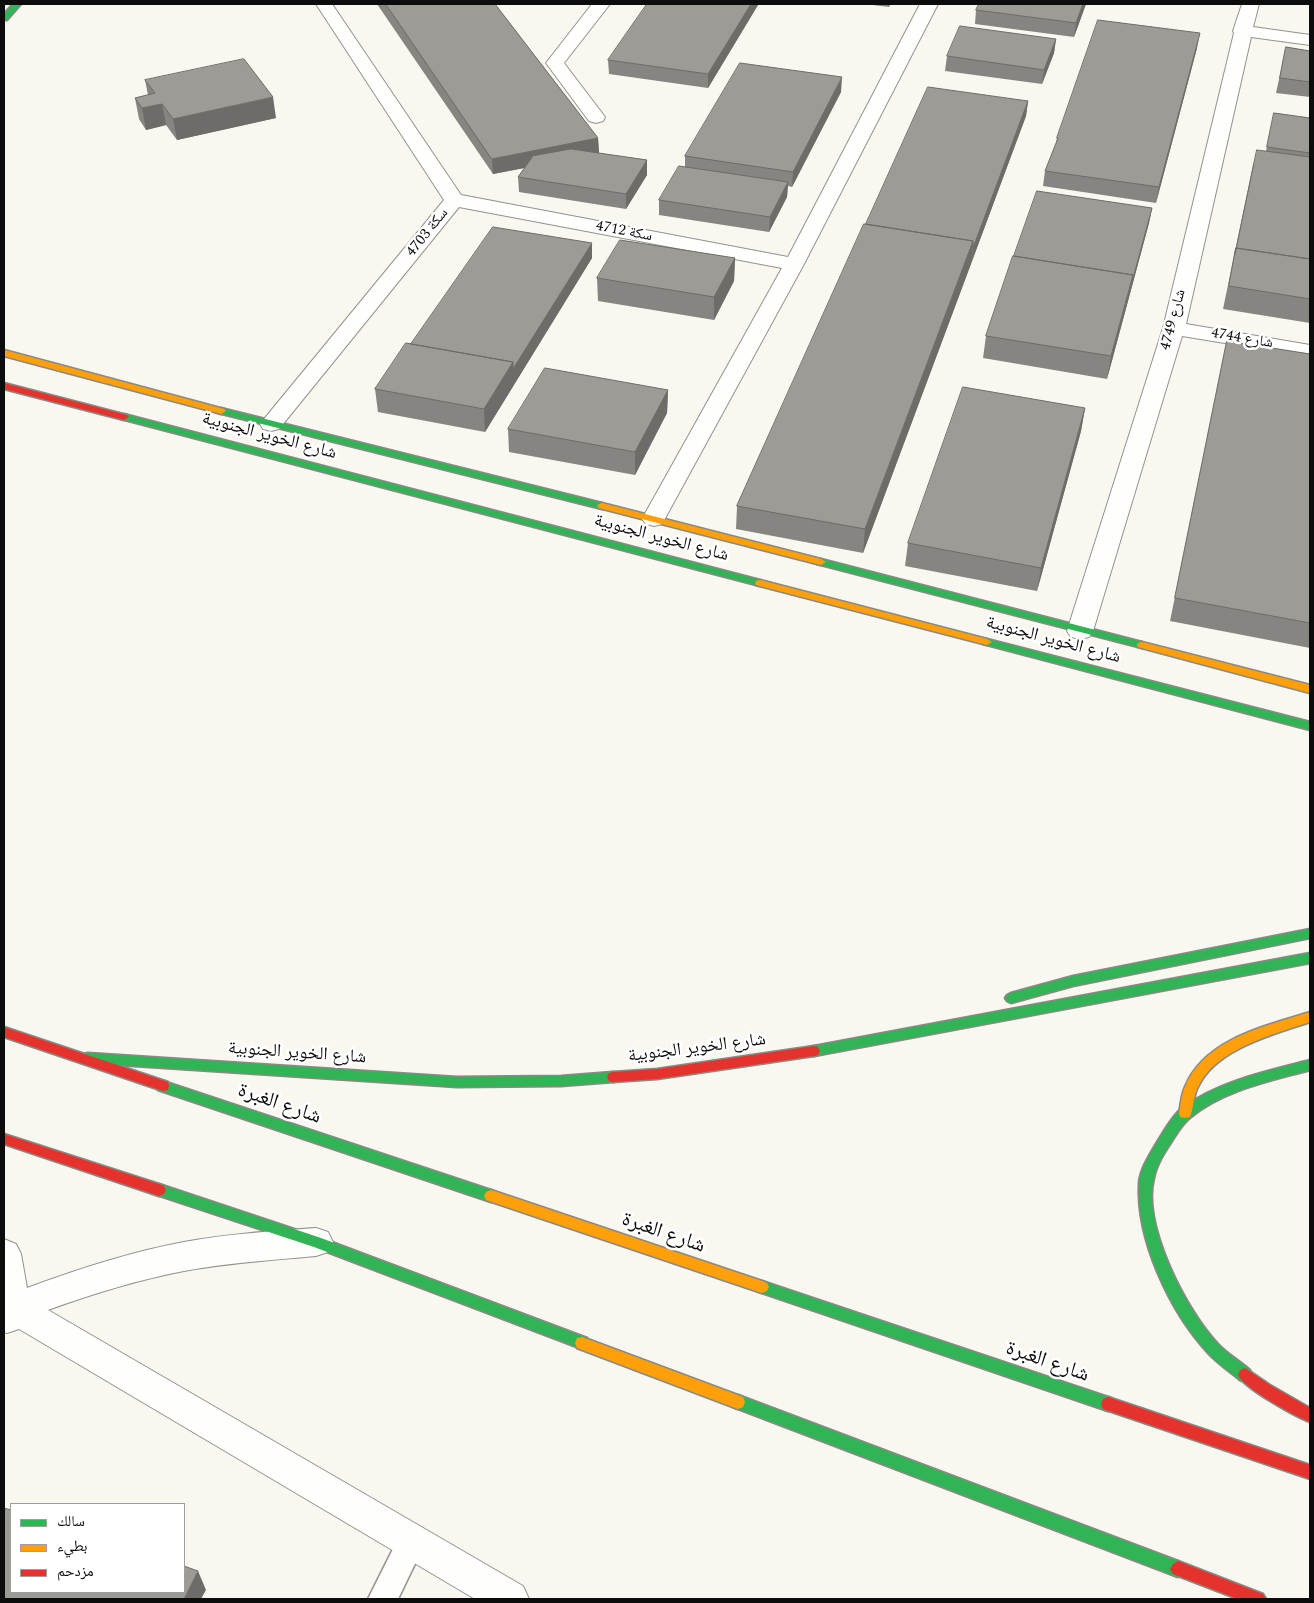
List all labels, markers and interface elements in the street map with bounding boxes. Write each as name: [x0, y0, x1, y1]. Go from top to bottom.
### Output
street label: 4703 سكة: [403, 205, 453, 261]
street label: سكة 4712: [594, 218, 654, 246]
street label: 4749 شارع: [1157, 288, 1191, 352]
street label: 4744 شارع: [1210, 325, 1274, 353]
street label: شارع الخوير الجنوبية: [199, 409, 339, 465]
street label: شارع الخوير الجنوبية: [591, 511, 731, 567]
street label: شارع الخوير الجنوبية: [983, 613, 1123, 669]
street label: شارع الخوير الجنوبية: [627, 1030, 767, 1068]
street label: شارع الخوير الجنوبية: [227, 1038, 367, 1070]
street label: شارع الغبرة: [234, 1079, 324, 1131]
street label: شارع الغبرة: [618, 1208, 708, 1260]
street label: شارع الغبرة: [1002, 1337, 1092, 1389]
legend: [10, 1503, 185, 1593]
text: سالك: [57, 1510, 85, 1533]
text: بطيء: [57, 1535, 87, 1558]
text: مزدحم: [57, 1560, 94, 1583]

